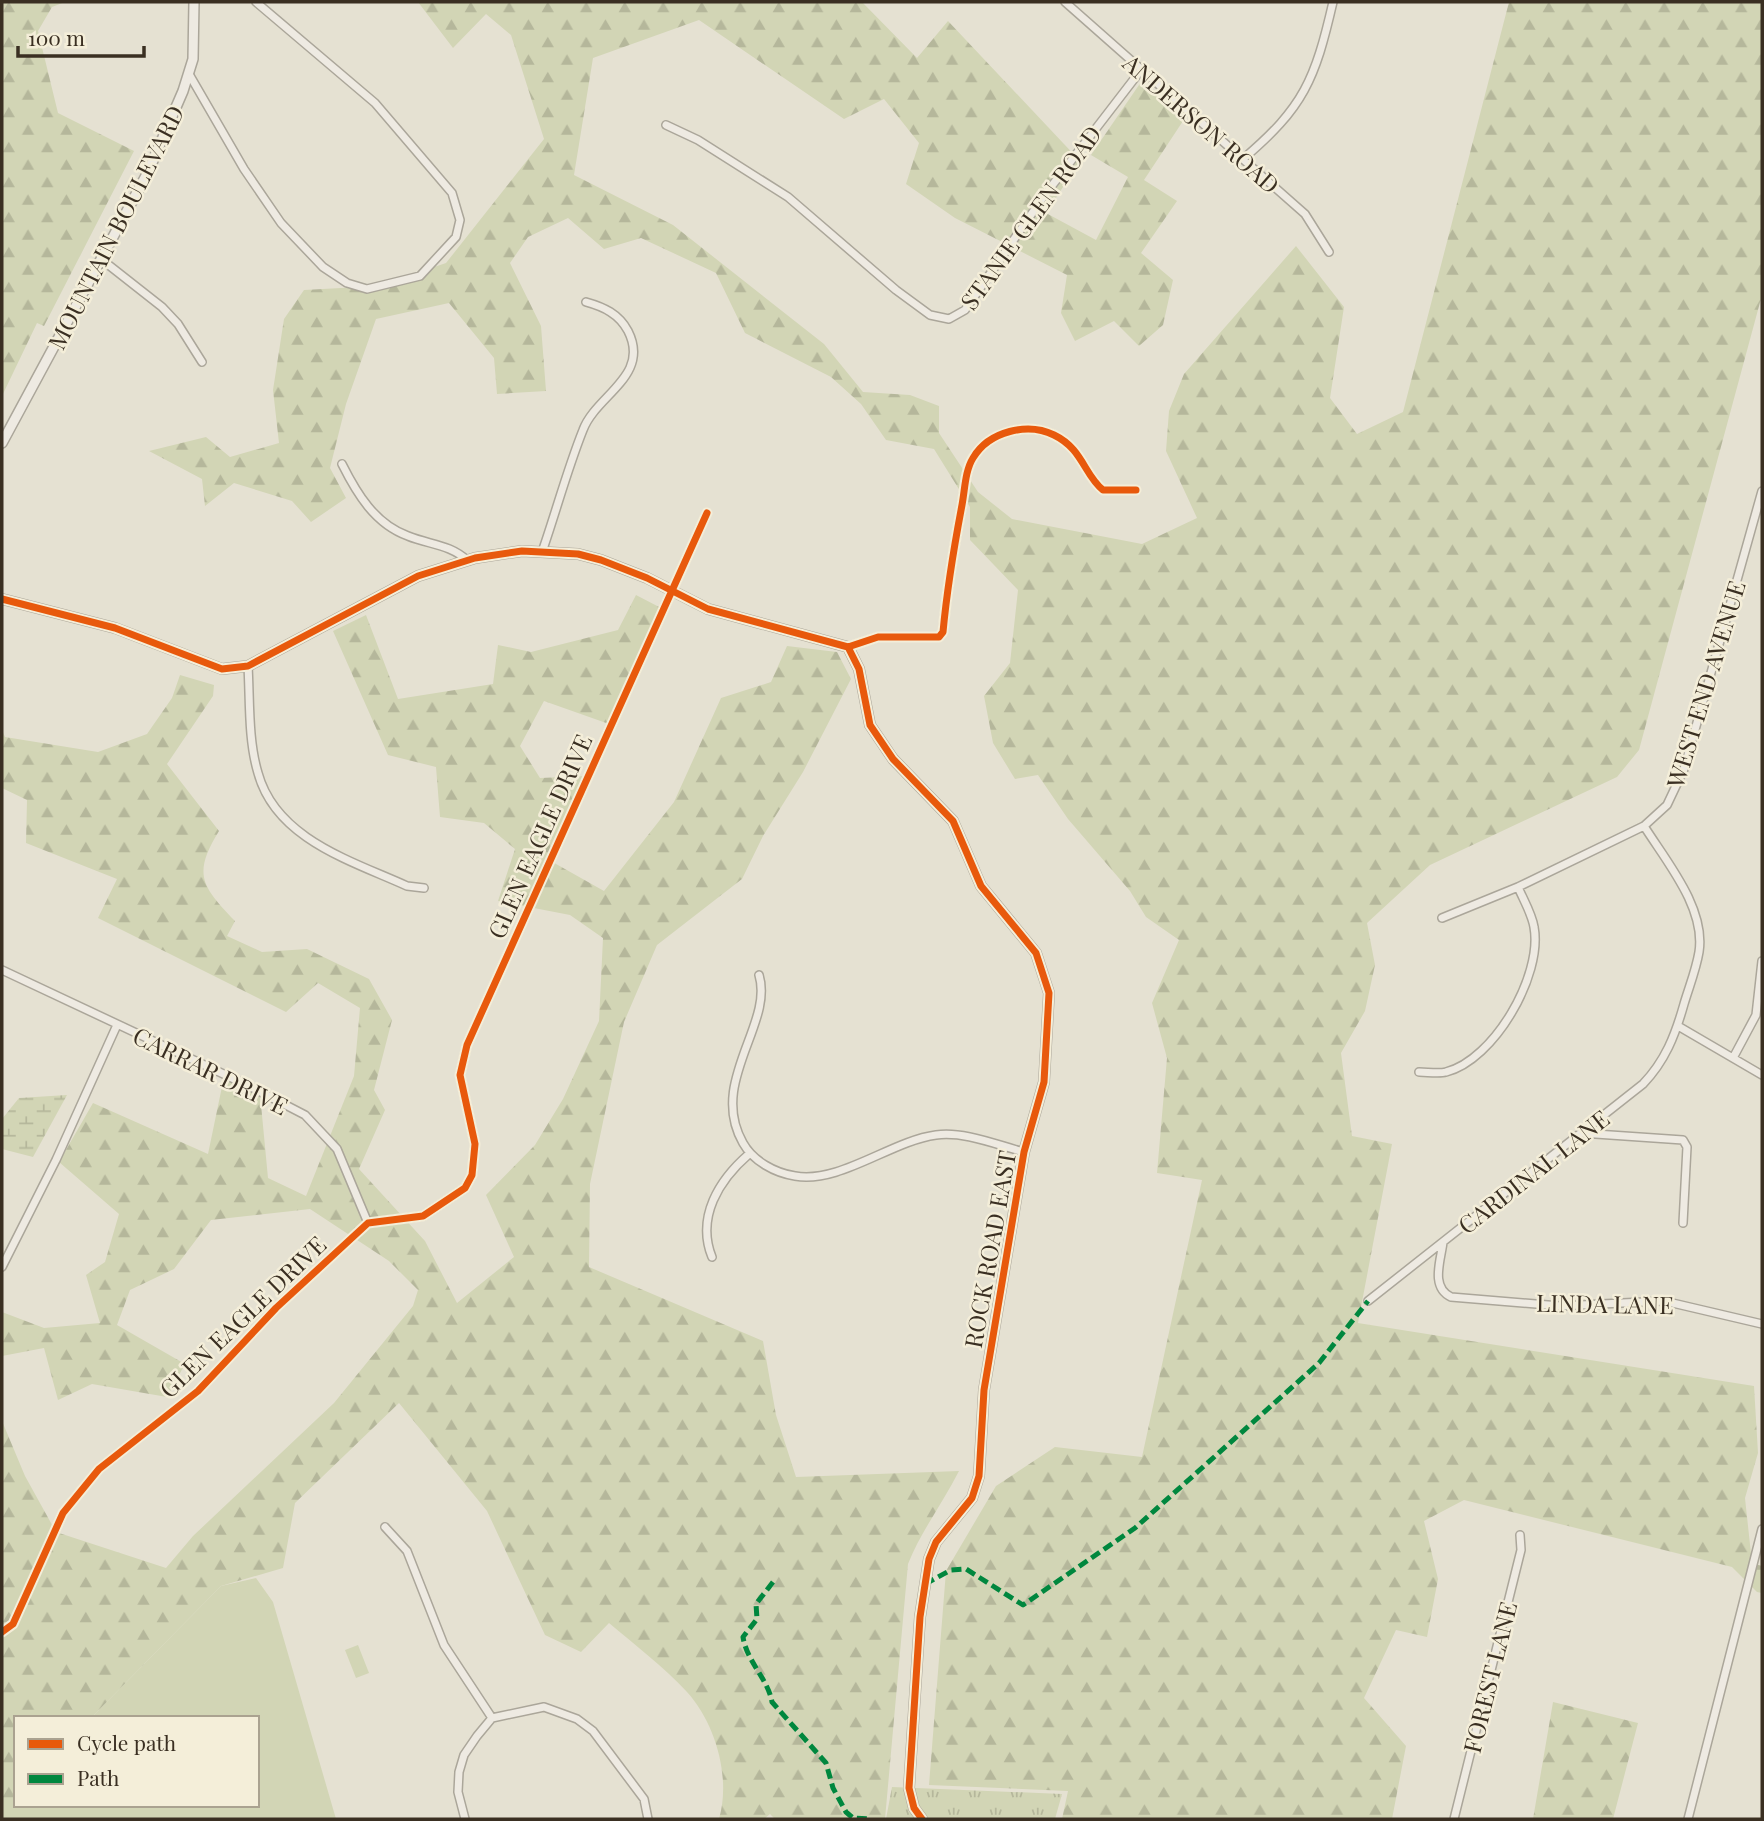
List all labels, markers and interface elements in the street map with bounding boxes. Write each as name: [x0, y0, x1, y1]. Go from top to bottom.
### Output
scale bar: [18, 14, 144, 58]
text: 100 m: [28, 23, 85, 51]
street label: ANDERSON ROAD: [1116, 46, 1287, 200]
street label: MOUNTAIN BOULEVARD: [39, 99, 191, 355]
street label: STANIE GLEN ROAD: [952, 118, 1108, 316]
street label: WEST END AVENUE: [1658, 576, 1752, 793]
street label: GLEN EAGLE DRIVE: [480, 729, 598, 943]
street label: CARRAR DRIVE: [128, 1019, 294, 1121]
street label: CARDINAL LANE: [1451, 1102, 1615, 1240]
street label: ROCK ROAD EAST: [956, 1148, 1022, 1350]
street label: GLEN EAGLE DRIVE: [152, 1228, 332, 1404]
street label: LINDA LANE: [1536, 1286, 1674, 1320]
street label: FOREST LANE: [1455, 1598, 1523, 1756]
legend: [14, 1716, 259, 1807]
text: Cycle path: [77, 1728, 177, 1756]
text: Path: [77, 1763, 120, 1791]

